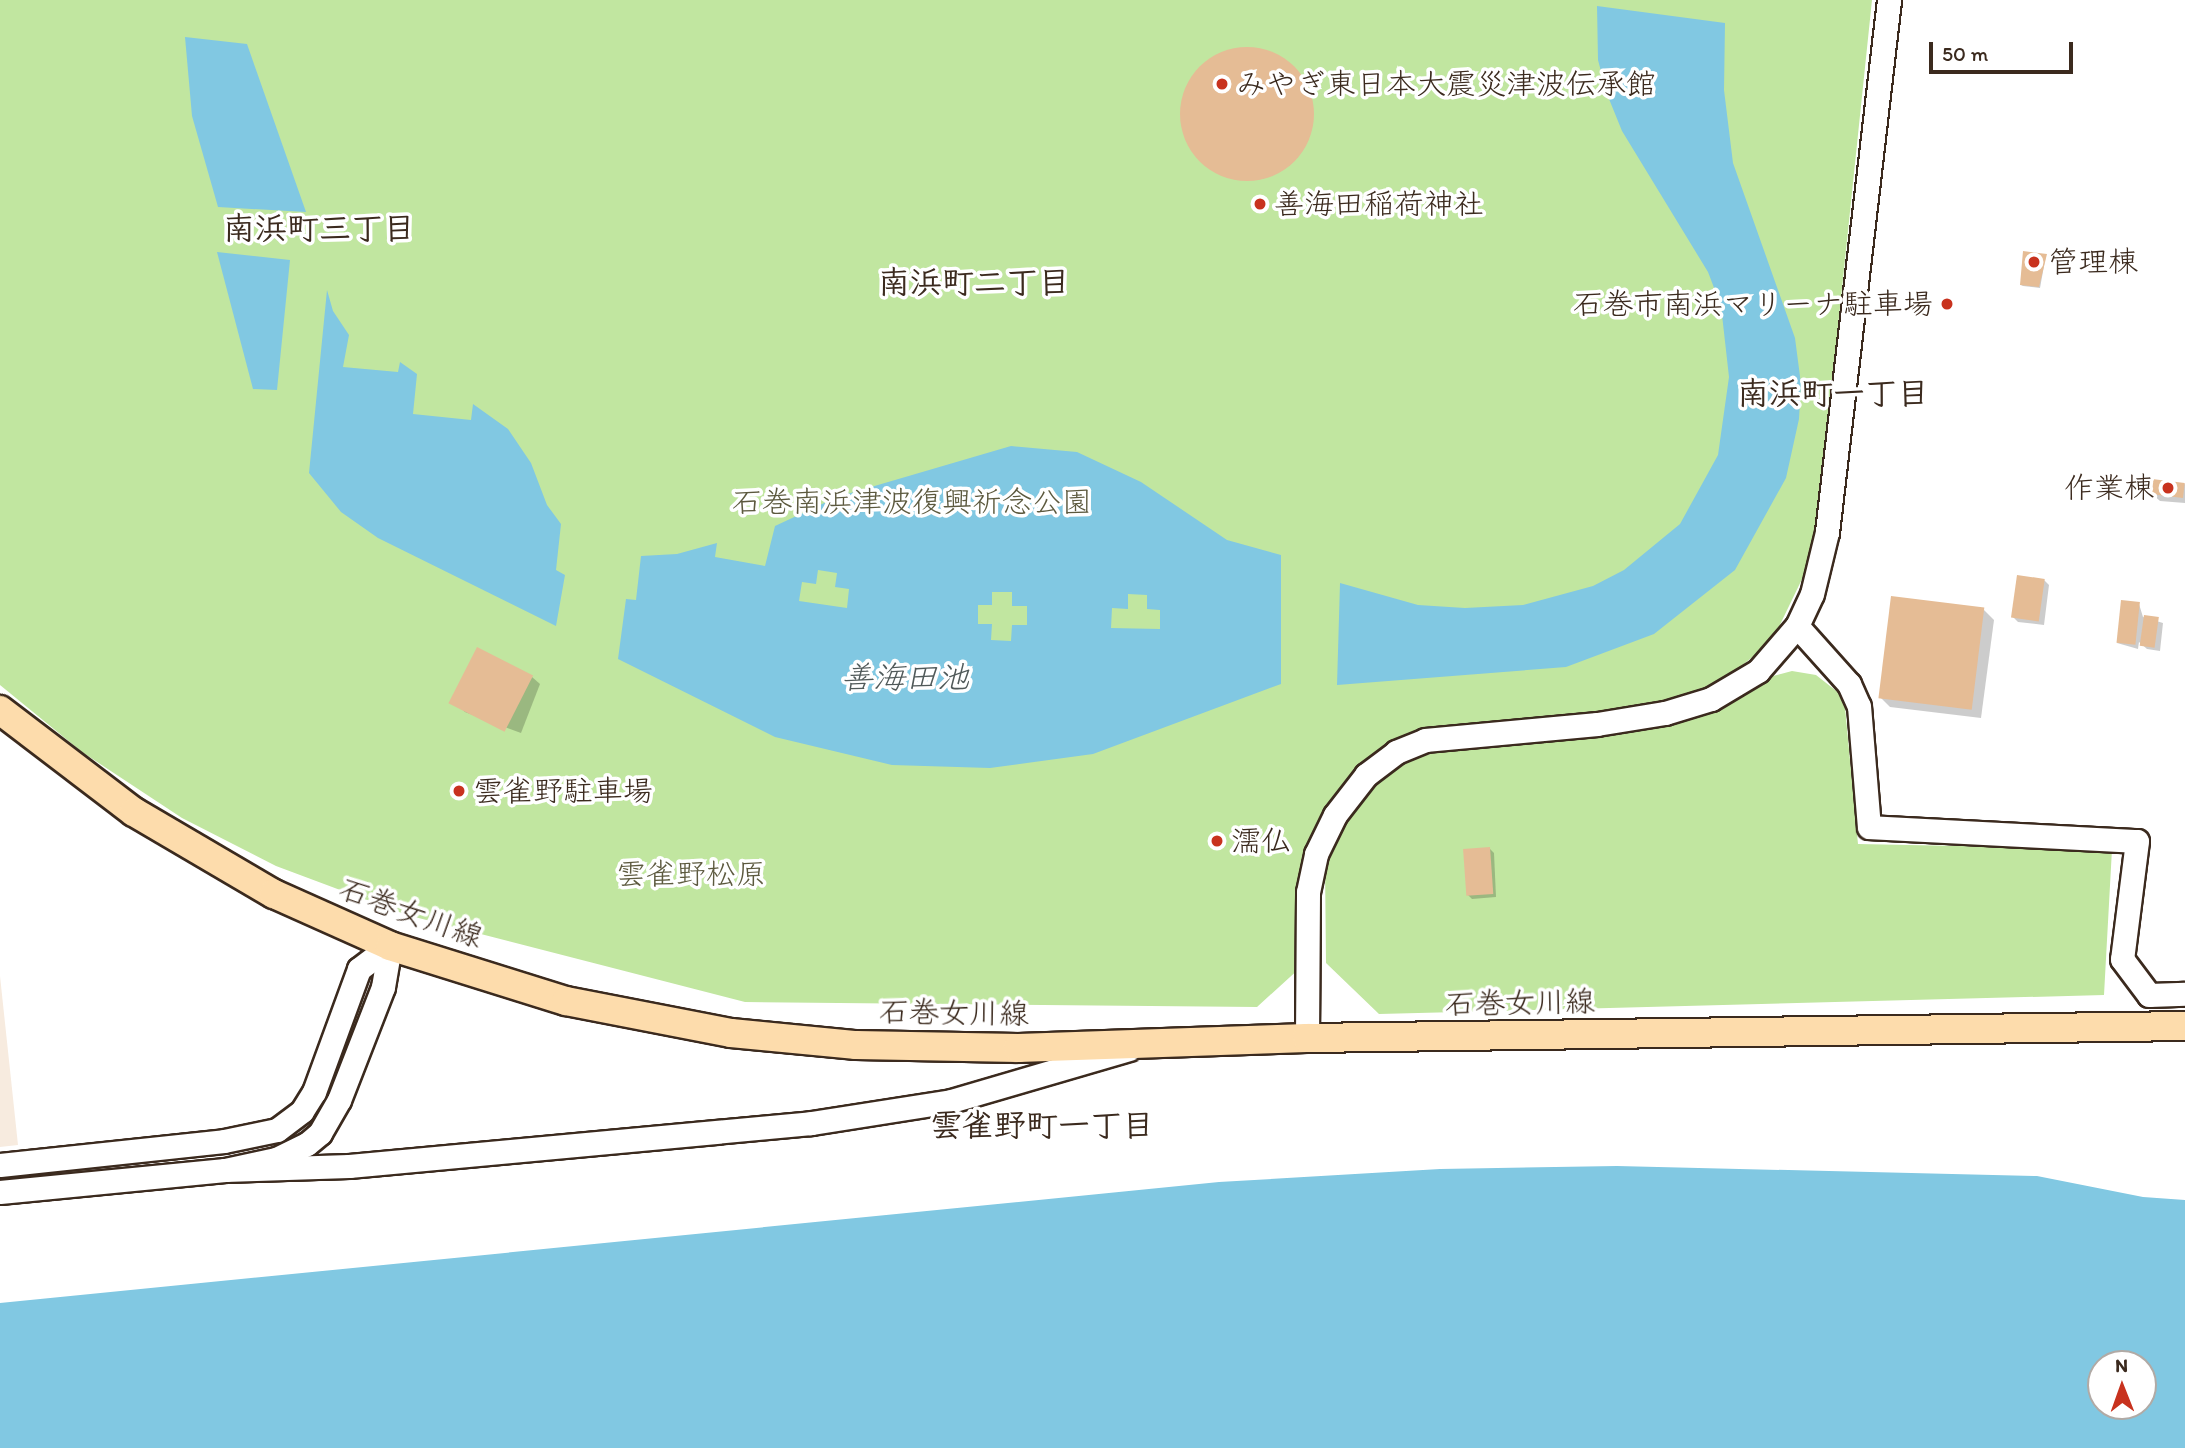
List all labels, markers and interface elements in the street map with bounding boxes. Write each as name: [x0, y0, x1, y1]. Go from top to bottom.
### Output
scale bar: [1933, 28, 2076, 72]
text: 50 m: [1942, 41, 1988, 66]
place label: みやぎ東日本大震災津波伝承館: [1236, 66, 1656, 102]
marker: みやぎ東日本大震災津波伝承館: [1214, 76, 1230, 92]
place label: 善海田稲荷神社: [1274, 186, 1484, 222]
marker: 善海田稲荷神社: [1252, 196, 1268, 212]
district label: 南浜町三丁目: [223, 209, 415, 247]
place label: 管理棟: [2048, 244, 2138, 280]
marker: 管理棟: [2026, 254, 2042, 270]
district label: 南浜町二丁目: [878, 263, 1070, 301]
place label: 石巻市南浜マリーナ駐車場: [1573, 286, 1933, 322]
marker: 石巻市南浜マリーナ駐車場: [1939, 296, 1955, 312]
district label: 南浜町一丁目: [1737, 374, 1929, 412]
place label: 作業棟: [2064, 470, 2154, 506]
marker: 作業棟: [2160, 480, 2176, 496]
park label: 石巻南浜津波復興祈念公園: [732, 484, 1092, 520]
water label: 善海田池: [841, 658, 969, 696]
place label: 雲雀野駐車場: [473, 773, 653, 809]
marker: 雲雀野駐車場: [451, 783, 467, 799]
place label: 濡仏: [1231, 823, 1291, 859]
marker: 濡仏: [1209, 833, 1225, 849]
park label: 雲雀野松原: [616, 856, 766, 892]
street label: 石巻女川線: [334, 870, 488, 956]
street label: 石巻女川線: [1445, 984, 1595, 1022]
street label: 石巻女川線: [879, 994, 1029, 1032]
district label: 雲雀野町一丁目: [930, 1106, 1154, 1144]
north arrow: [2087, 1350, 2157, 1420]
text: N: [2115, 1354, 2128, 1377]

